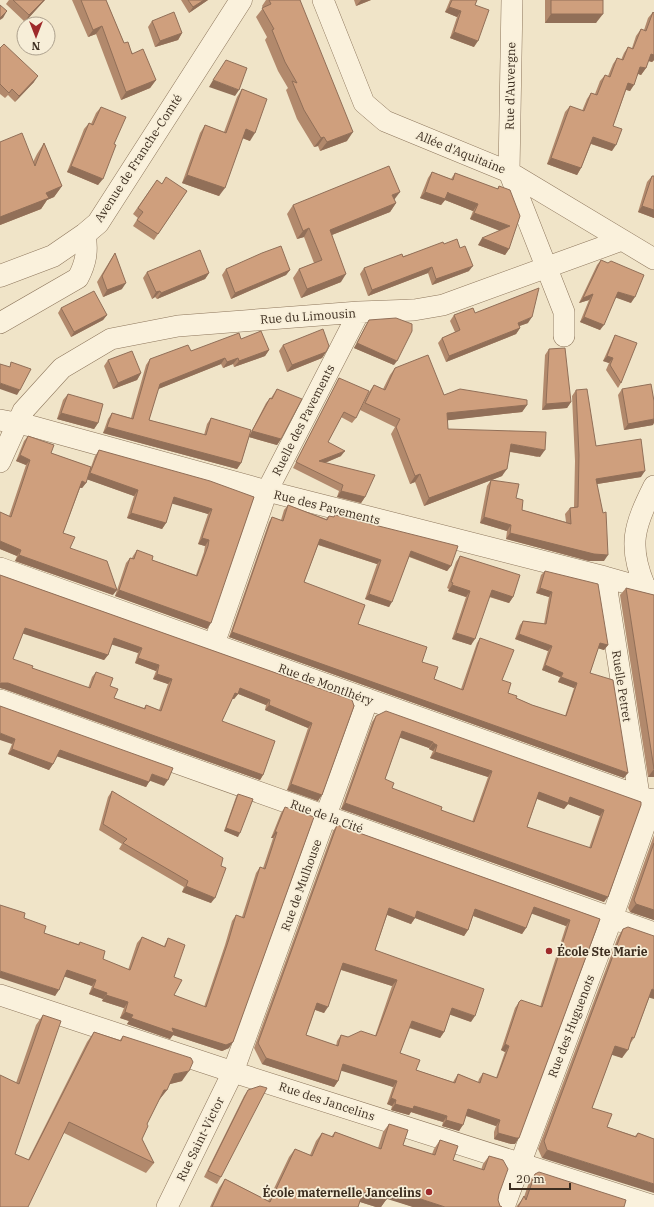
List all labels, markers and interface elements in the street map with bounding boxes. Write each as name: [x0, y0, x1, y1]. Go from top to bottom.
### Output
north arrow: [16, 16, 56, 56]
text: N: [31, 39, 40, 53]
street label: Rue d'Auvergne: [502, 42, 518, 130]
street label: Avenue de Franche-Comté: [91, 91, 185, 225]
street label: Allée d'Aquitaine: [414, 127, 508, 177]
street label: Rue du Limousin: [260, 305, 357, 327]
street label: Ruelle des Pavements: [268, 362, 338, 478]
street label: Rue des Pavements: [272, 487, 382, 528]
street label: Ruelle Petret: [609, 649, 635, 723]
street label: Rue de Montlhéry: [276, 660, 376, 708]
street label: Rue de la Cité: [289, 796, 365, 836]
street label: Rue de Mulhouse: [277, 837, 325, 933]
place label: École Ste Marie: [557, 943, 648, 959]
marker: École Ste Marie: [544, 946, 554, 956]
street label: Rue des Huguenots: [545, 972, 598, 1079]
street label: Rue des Jancelins: [277, 1078, 377, 1124]
street label: Rue Saint-Victor: [173, 1094, 227, 1184]
scale bar: [510, 1165, 570, 1191]
text: 20 m: [516, 1171, 545, 1186]
place label: École maternelle Jancelins: [263, 1184, 421, 1200]
marker: École maternelle Jancelins: [424, 1187, 434, 1197]

